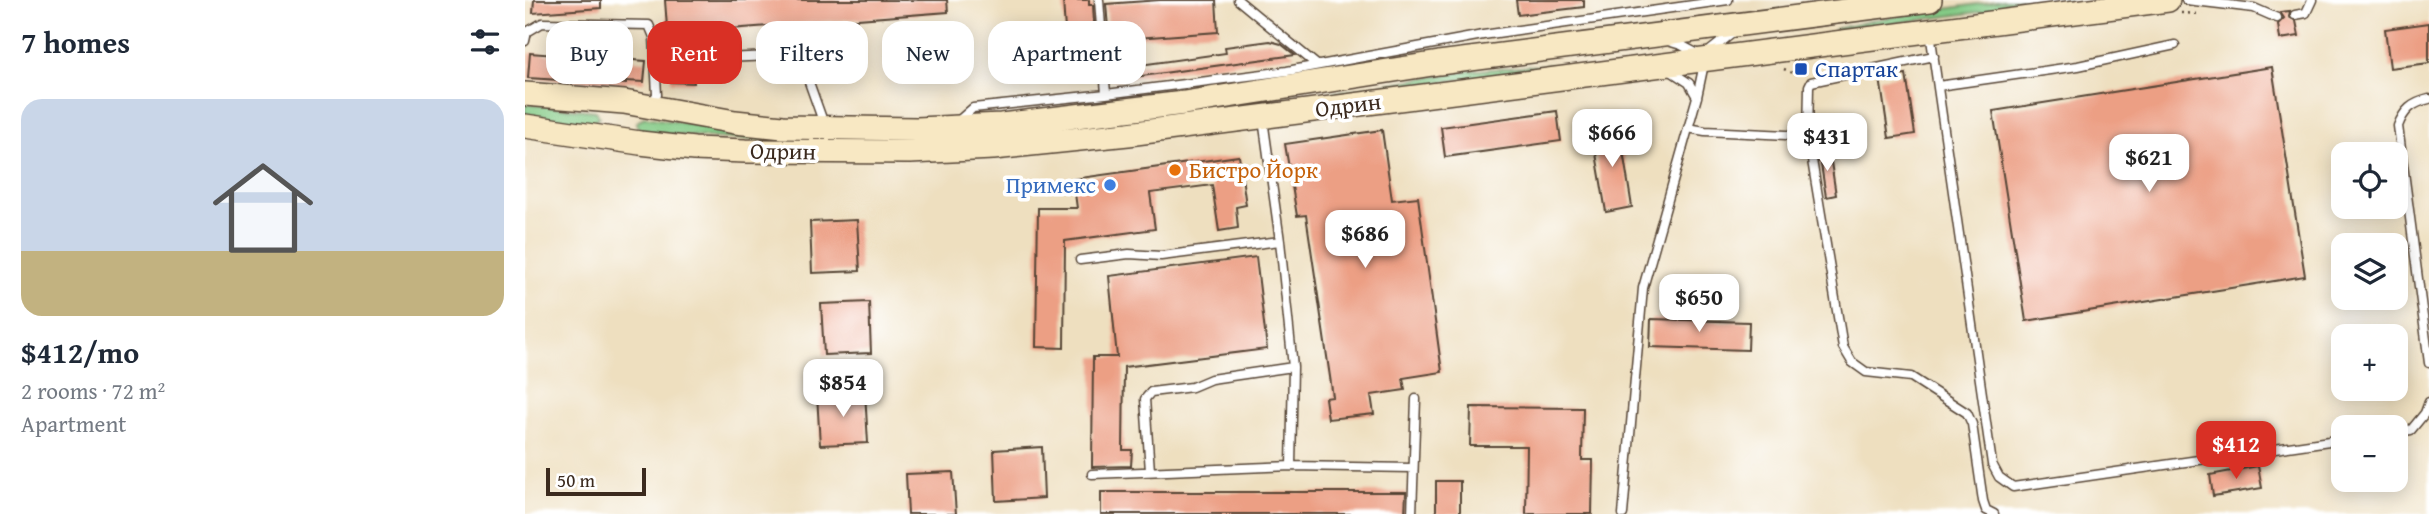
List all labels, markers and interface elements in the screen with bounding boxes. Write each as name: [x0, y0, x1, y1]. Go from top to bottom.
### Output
text: 7 homes: [21, 20, 130, 64]
chip: Buy: [546, 21, 633, 84]
chip: Rent: [647, 21, 742, 84]
chip: Filters: [756, 21, 868, 84]
chip: New: [882, 21, 974, 84]
chip: Apartment: [988, 21, 1146, 84]
icon: filters: [466, 23, 504, 61]
place label: Спартак: [1815, 52, 1898, 85]
marker: Спартак: [1793, 61, 1809, 77]
street label: Одрин: [1313, 84, 1383, 125]
pin: $666: [1571, 110, 1653, 169]
pin: $431: [1786, 114, 1868, 173]
text: $666: [1588, 115, 1636, 148]
text: $431: [1803, 119, 1851, 152]
street label: Одрин: [750, 133, 816, 168]
pin: $621: [2108, 134, 2190, 194]
text: $621: [2125, 140, 2173, 173]
map controls: [2331, 142, 2408, 492]
button: locate: [2331, 142, 2408, 219]
icon: home: [200, 145, 326, 271]
place label: Бистро Йорк: [1189, 153, 1318, 186]
marker: Бистро Йорк: [1167, 162, 1183, 178]
place label: Примекс: [1006, 168, 1096, 201]
marker: Примекс: [1102, 177, 1118, 193]
pin: $686: [1324, 210, 1406, 270]
text: $686: [1341, 216, 1389, 249]
button: layers: [2331, 233, 2408, 310]
pin: $650: [1658, 274, 1740, 334]
text: $650: [1675, 280, 1723, 313]
button: +: [2331, 324, 2408, 401]
text: $412/mo: [21, 330, 139, 374]
pin: $854: [802, 360, 884, 419]
text: $854: [819, 365, 867, 398]
text: 2 rooms · 72 m²: [21, 374, 165, 407]
text: Apartment: [21, 407, 126, 440]
button: −: [2331, 415, 2408, 492]
pin: $412: [2195, 421, 2277, 481]
text: $412: [2212, 427, 2260, 460]
scale bar: [546, 465, 646, 497]
text: 50 m: [557, 466, 595, 494]

